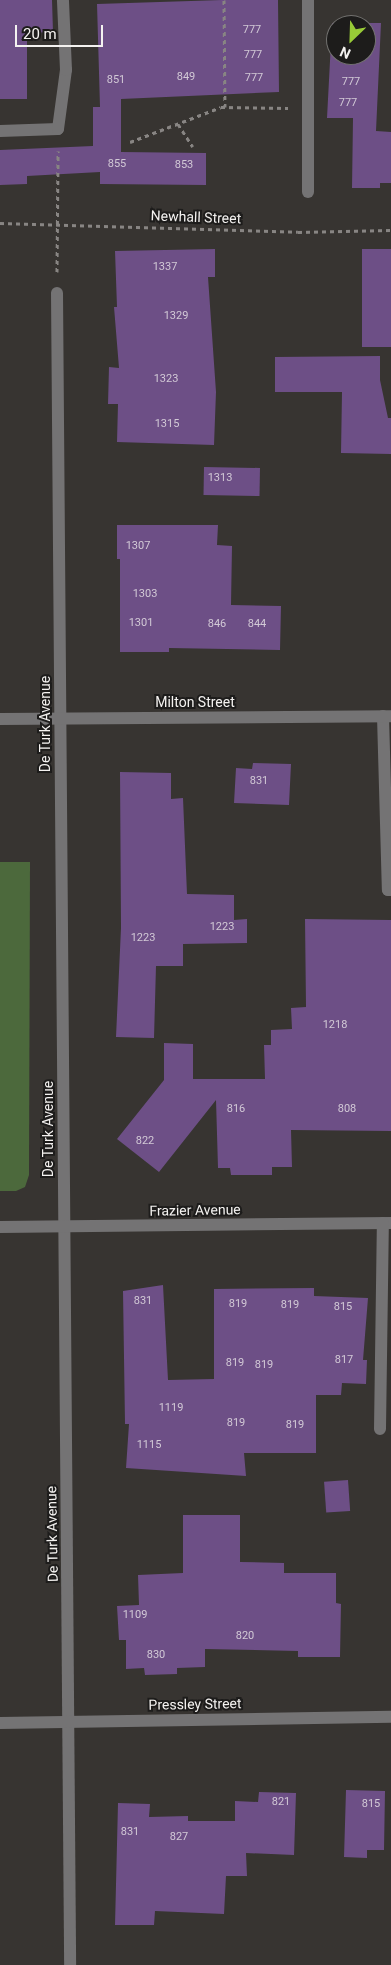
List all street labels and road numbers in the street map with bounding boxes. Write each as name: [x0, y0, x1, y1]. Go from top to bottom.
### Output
street label: Newhall Street: [150, 207, 242, 227]
street label: De Turk Avenue: [37, 676, 53, 772]
street label: Milton Street: [155, 694, 235, 710]
street label: De Turk Avenue: [40, 1081, 56, 1177]
street label: Frazier Avenue: [149, 1201, 241, 1219]
street label: De Turk Avenue: [43, 1486, 61, 1582]
street label: Pressley Street: [148, 1695, 242, 1713]

